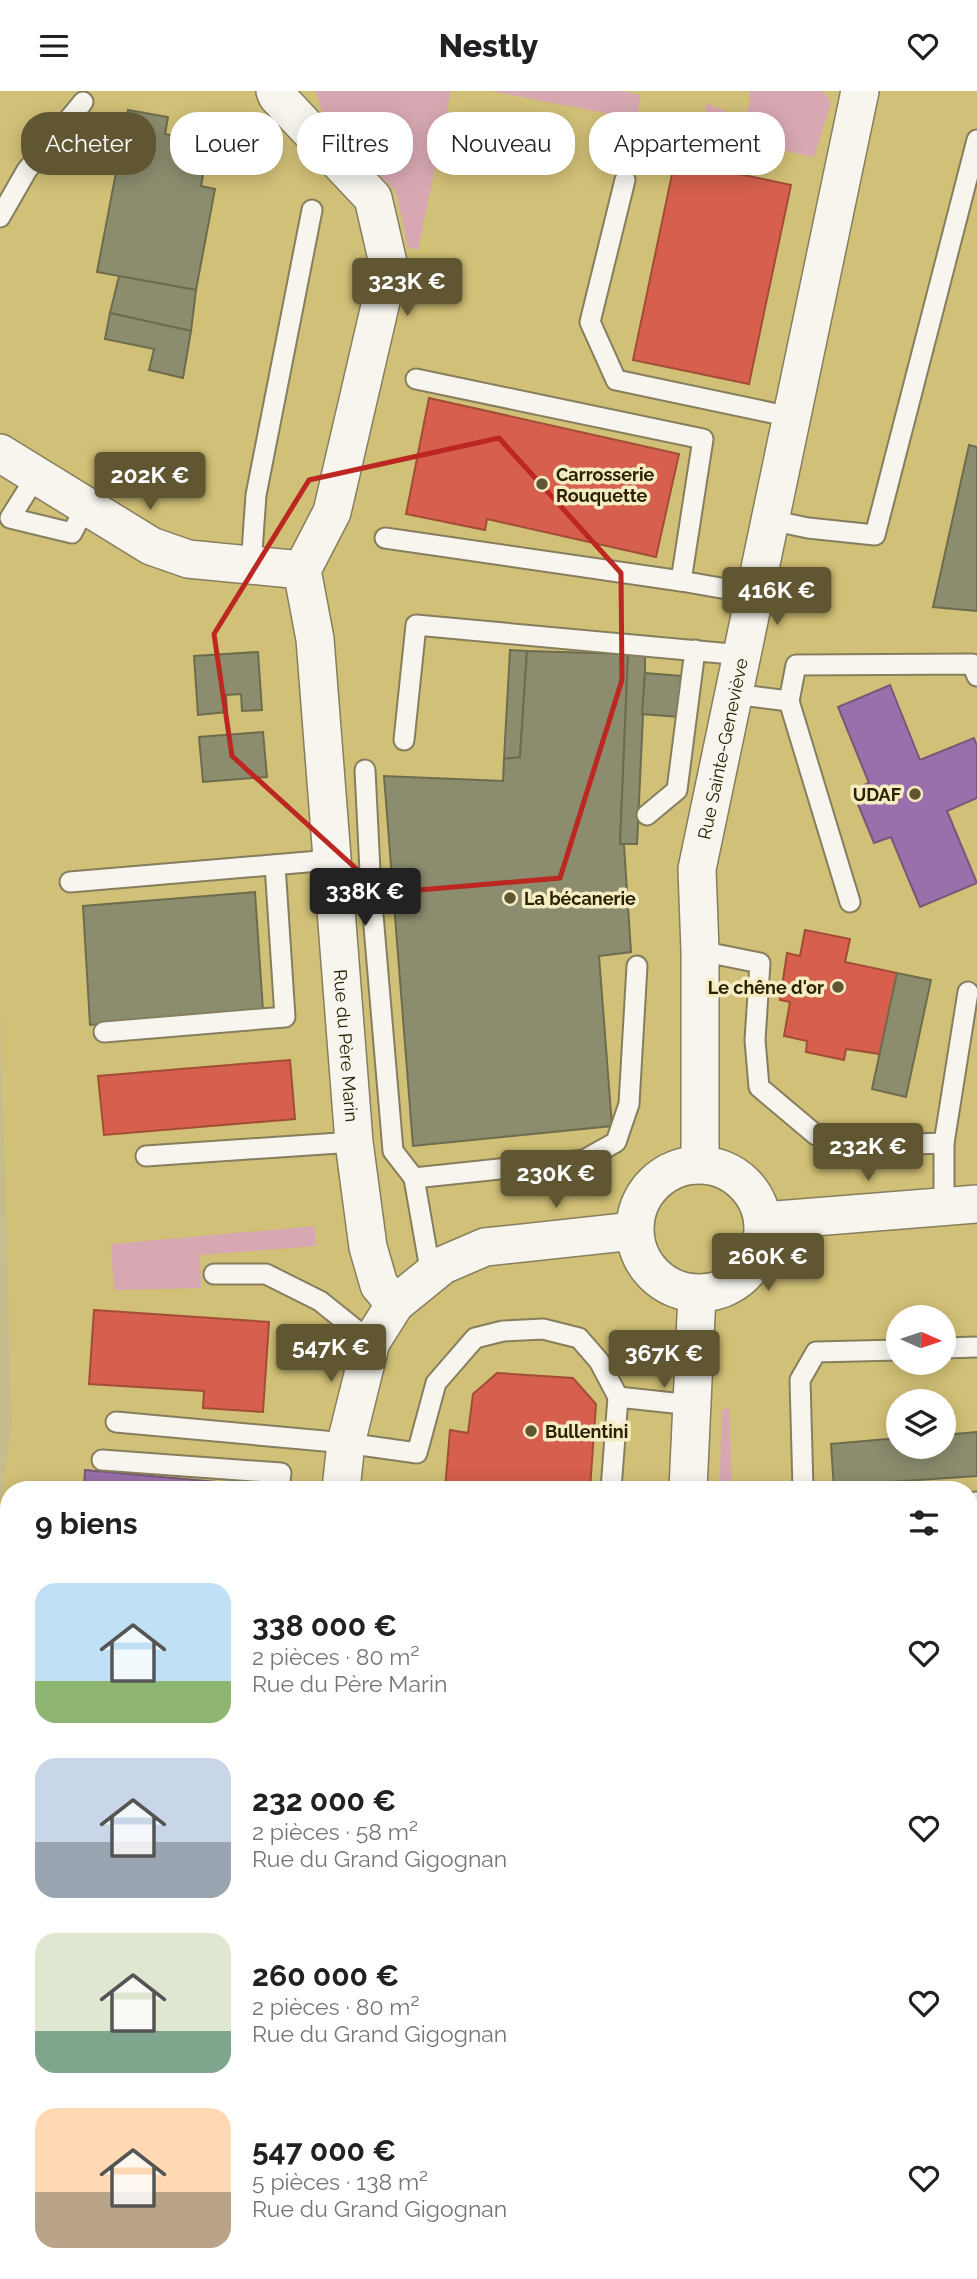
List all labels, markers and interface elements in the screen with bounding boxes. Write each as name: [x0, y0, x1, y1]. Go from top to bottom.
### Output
icon: menu: [35, 27, 73, 65]
text: Nestly: [439, 27, 538, 64]
icon: heart: [904, 27, 942, 65]
chip: Acheter: [21, 112, 156, 175]
chip: Louer: [170, 112, 283, 175]
chip: Filtres: [297, 112, 413, 175]
chip: Nouveau: [427, 112, 575, 175]
chip: Appartement: [589, 112, 785, 175]
pin: 323K €: [350, 259, 464, 318]
text: 323K €: [368, 267, 446, 294]
pin: 202K €: [93, 453, 207, 512]
text: 202K €: [110, 461, 190, 488]
place label: Carrosserie Rouquette: [556, 464, 655, 506]
marker: Carrosserie Rouquette: [534, 476, 550, 492]
pin: 416K €: [720, 567, 834, 627]
text: 416K €: [738, 576, 816, 603]
street label: Rue Sainte-Geneviève: [693, 656, 752, 841]
place label: UDAF: [853, 784, 901, 805]
marker: UDAF: [907, 786, 923, 802]
pin: 338K €: [308, 869, 422, 928]
text: 338K €: [326, 877, 404, 904]
place label: La bécanerie: [524, 888, 636, 909]
marker: La bécanerie: [502, 890, 518, 906]
street label: Rue du Père Marin: [330, 968, 363, 1123]
place label: Le chêne d'or: [708, 977, 824, 998]
marker: Le chêne d'or: [830, 979, 846, 995]
pin: 232K €: [811, 1123, 925, 1183]
text: 232K €: [829, 1132, 907, 1159]
pin: 230K €: [499, 1151, 613, 1210]
text: 230K €: [517, 1159, 595, 1186]
pin: 260K €: [711, 1233, 825, 1293]
text: 260K €: [728, 1242, 808, 1269]
north arrow: [886, 1305, 956, 1375]
map controls: [886, 1305, 956, 1459]
pin: 547K €: [274, 1325, 388, 1384]
pin: 367K €: [607, 1331, 721, 1390]
text: 547K €: [292, 1333, 370, 1360]
text: 367K €: [625, 1339, 703, 1366]
button: layers: [886, 1389, 956, 1459]
place label: Bullentini: [545, 1421, 628, 1442]
marker: Bullentini: [523, 1423, 539, 1439]
icon: filters: [905, 1504, 943, 1542]
text: 9 biens: [35, 1506, 137, 1541]
text: 338 000 €: [252, 1608, 397, 1643]
icon: home: [91, 1611, 175, 1695]
icon: heart: [905, 1634, 943, 1672]
text: 2 pièces · 80 m²: [252, 1643, 419, 1670]
text: Rue du Père Marin: [252, 1670, 447, 1697]
text: 232 000 €: [252, 1783, 396, 1818]
icon: home: [91, 1786, 175, 1870]
icon: heart: [905, 1809, 943, 1847]
text: 2 pièces · 58 m²: [252, 1818, 418, 1845]
text: Rue du Grand Gigognan: [252, 1845, 507, 1872]
text: 260 000 €: [252, 1958, 399, 1993]
icon: home: [91, 1961, 175, 2045]
icon: heart: [905, 1984, 943, 2022]
text: 2 pièces · 80 m²: [252, 1993, 419, 2020]
text: Rue du Grand Gigognan: [252, 2020, 507, 2047]
text: 547 000 €: [252, 2133, 396, 2168]
icon: home: [91, 2136, 175, 2220]
icon: heart: [905, 2159, 943, 2197]
text: 5 pièces · 138 m²: [252, 2168, 428, 2195]
text: Rue du Grand Gigognan: [252, 2195, 507, 2222]

